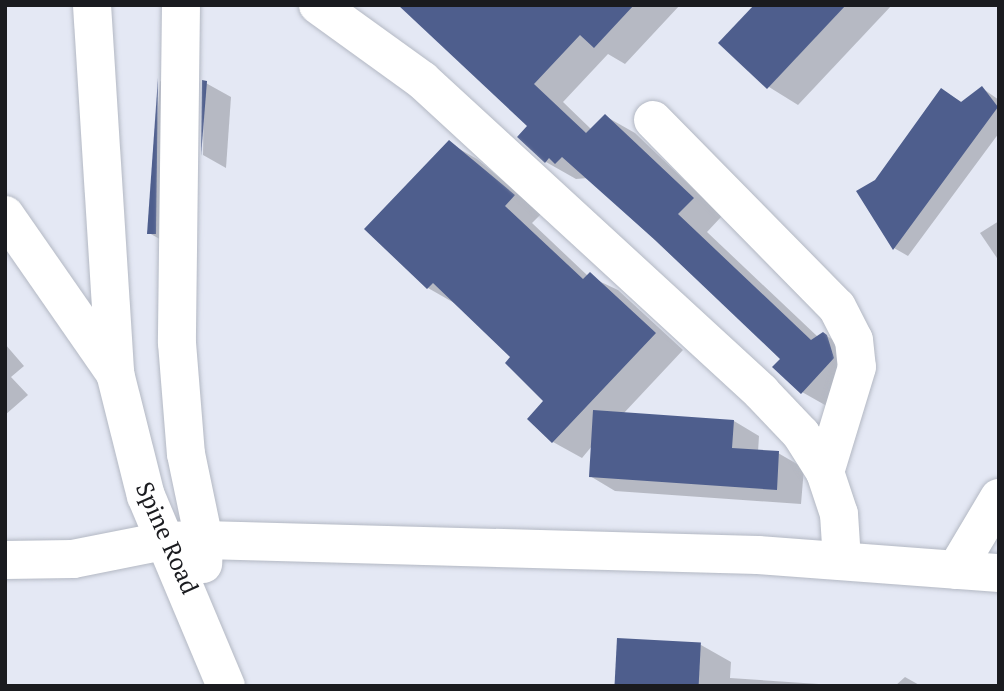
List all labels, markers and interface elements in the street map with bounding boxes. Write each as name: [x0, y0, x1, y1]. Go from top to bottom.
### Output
street label: Spine Road: [130, 478, 204, 598]

